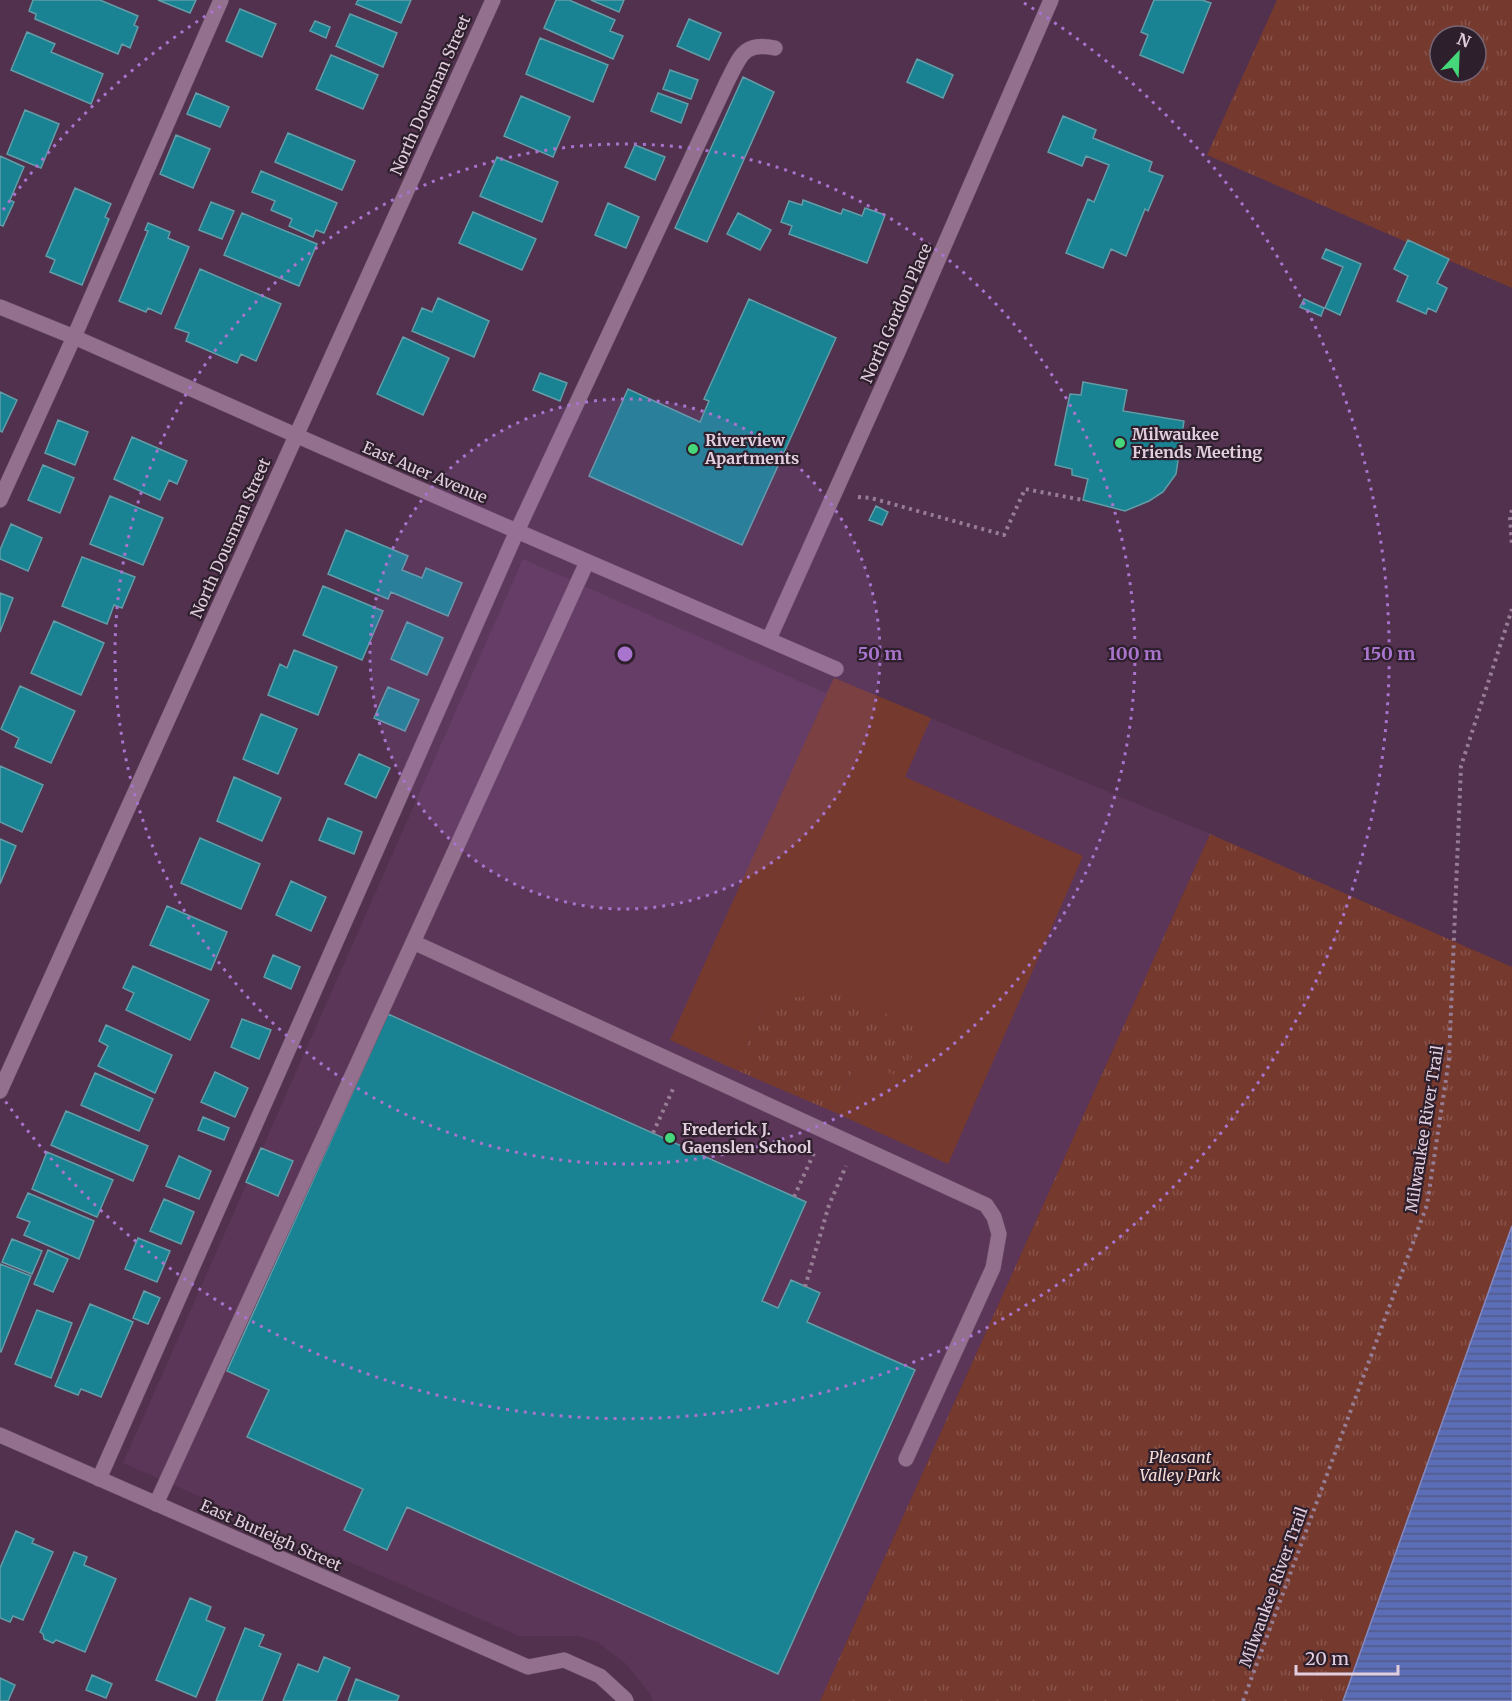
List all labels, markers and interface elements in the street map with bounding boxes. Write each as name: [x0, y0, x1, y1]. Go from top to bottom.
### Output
street label: North Dousman Street: [386, 11, 475, 178]
north arrow: [1428, 24, 1488, 84]
text: N: [1454, 29, 1474, 52]
street label: North Gordon Place: [856, 240, 936, 386]
place label: Milwaukee Friends Meeting: [1132, 424, 1262, 462]
place label: Riverview Apartments: [704, 430, 799, 468]
marker: Milwaukee Friends Meeting: [1113, 436, 1127, 450]
street label: East Auer Avenue: [360, 437, 490, 507]
marker: Riverview Apartments: [686, 442, 700, 456]
street label: North Dousman Street: [186, 454, 275, 621]
text: 50 m: [858, 642, 902, 665]
text: 100 m: [1108, 642, 1162, 665]
text: 150 m: [1363, 642, 1415, 665]
centre of rings: [615, 644, 635, 664]
street label: Milwaukee River Trail: [1401, 1044, 1447, 1214]
place label: Frederick J. Gaenslen School: [682, 1119, 812, 1157]
marker: Frederick J. Gaenslen School: [663, 1131, 677, 1145]
park label: Pleasant Valley Park: [1140, 1447, 1221, 1485]
street label: East Burleigh Street: [197, 1495, 345, 1575]
street label: Milwaukee River Trail: [1235, 1504, 1311, 1670]
scale bar: [1296, 1638, 1398, 1676]
text: 20 m: [1305, 1647, 1349, 1670]

